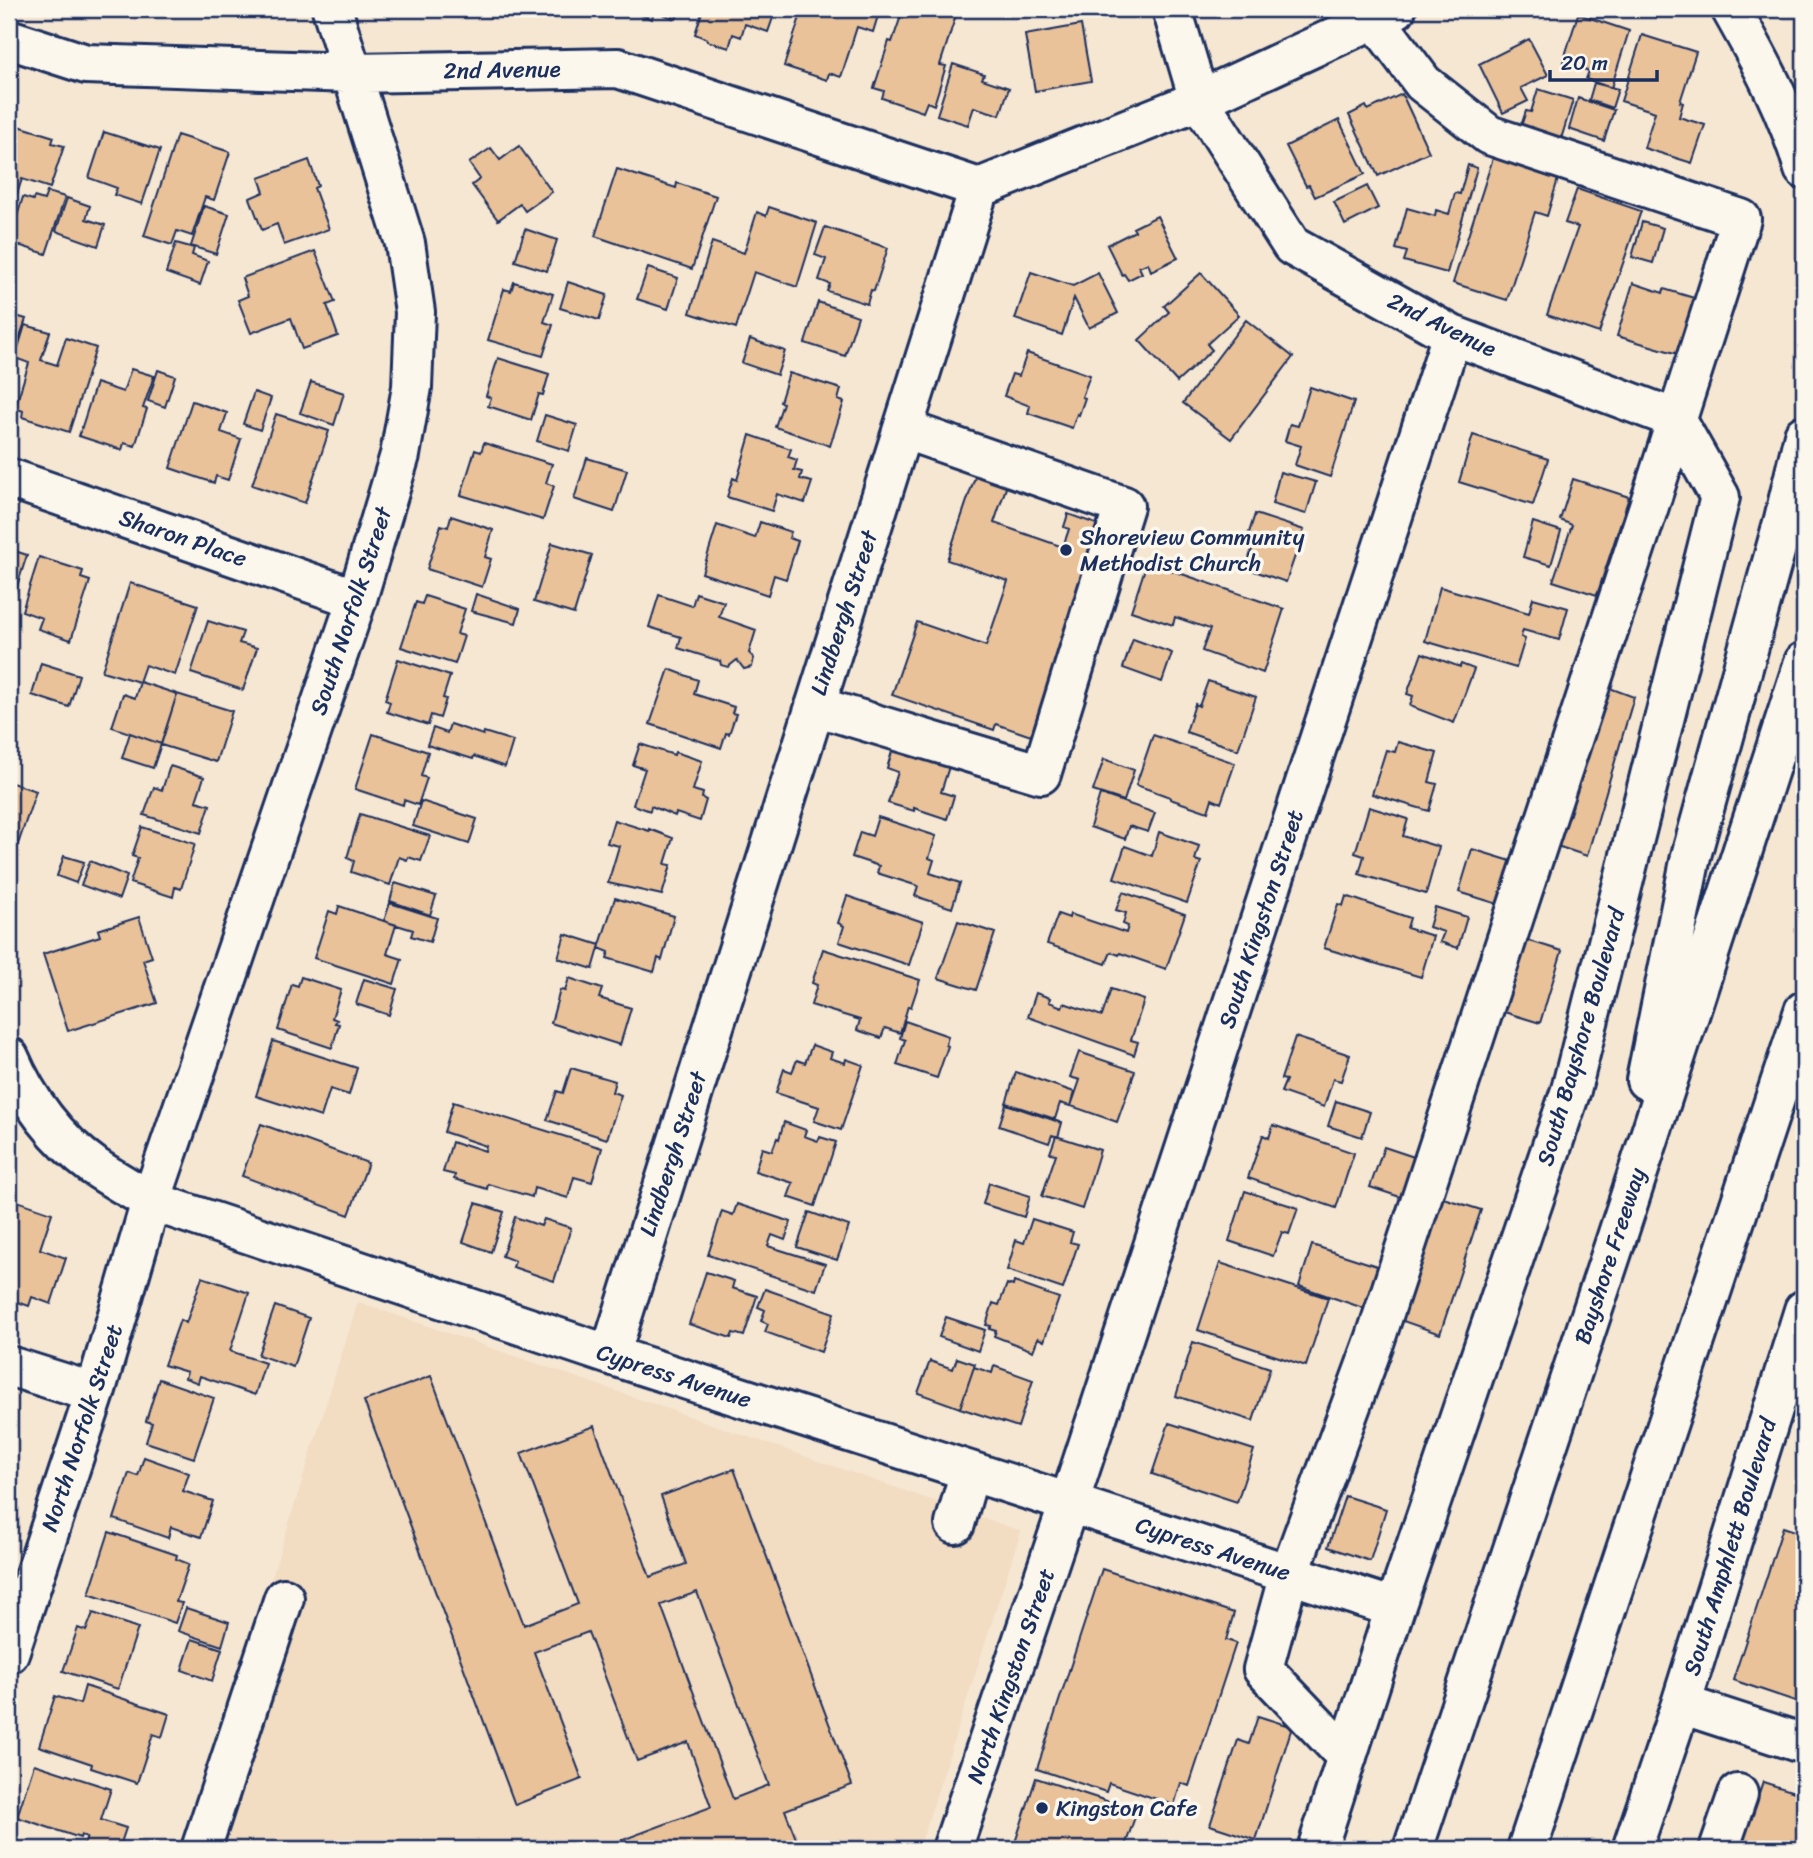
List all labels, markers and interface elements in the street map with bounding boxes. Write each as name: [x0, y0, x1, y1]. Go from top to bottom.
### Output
scale bar: [1550, 38, 1657, 82]
text: 20 m: [1561, 44, 1608, 82]
street label: 2nd Avenue: [443, 48, 561, 92]
street label: 2nd Avenue: [1380, 281, 1504, 369]
street label: Sharon Place: [113, 497, 253, 579]
street label: South Norfolk Street: [298, 500, 405, 721]
place label: Shoreview Community Methodist Church: [1080, 517, 1305, 584]
street label: Lindbergh Street: [798, 523, 891, 701]
marker: Shoreview Community Methodist Church: [1058, 542, 1074, 558]
street label: South Kingston Street: [1206, 804, 1316, 1034]
street label: South Bayshore Boulevard: [1525, 901, 1638, 1171]
street label: Lindbergh Street: [627, 1064, 720, 1242]
street label: Bayshore Freeway: [1562, 1162, 1658, 1350]
street label: North Norfolk Street: [29, 1319, 135, 1537]
street label: Cypress Avenue: [591, 1332, 757, 1420]
street label: South Amphlett Boulevard: [1671, 1411, 1789, 1681]
street label: Cypress Avenue: [1130, 1505, 1296, 1593]
street label: North Kingston Street: [955, 1563, 1067, 1789]
place label: Kingston Cafe: [1056, 1788, 1198, 1829]
marker: Kingston Cafe: [1034, 1800, 1050, 1816]

